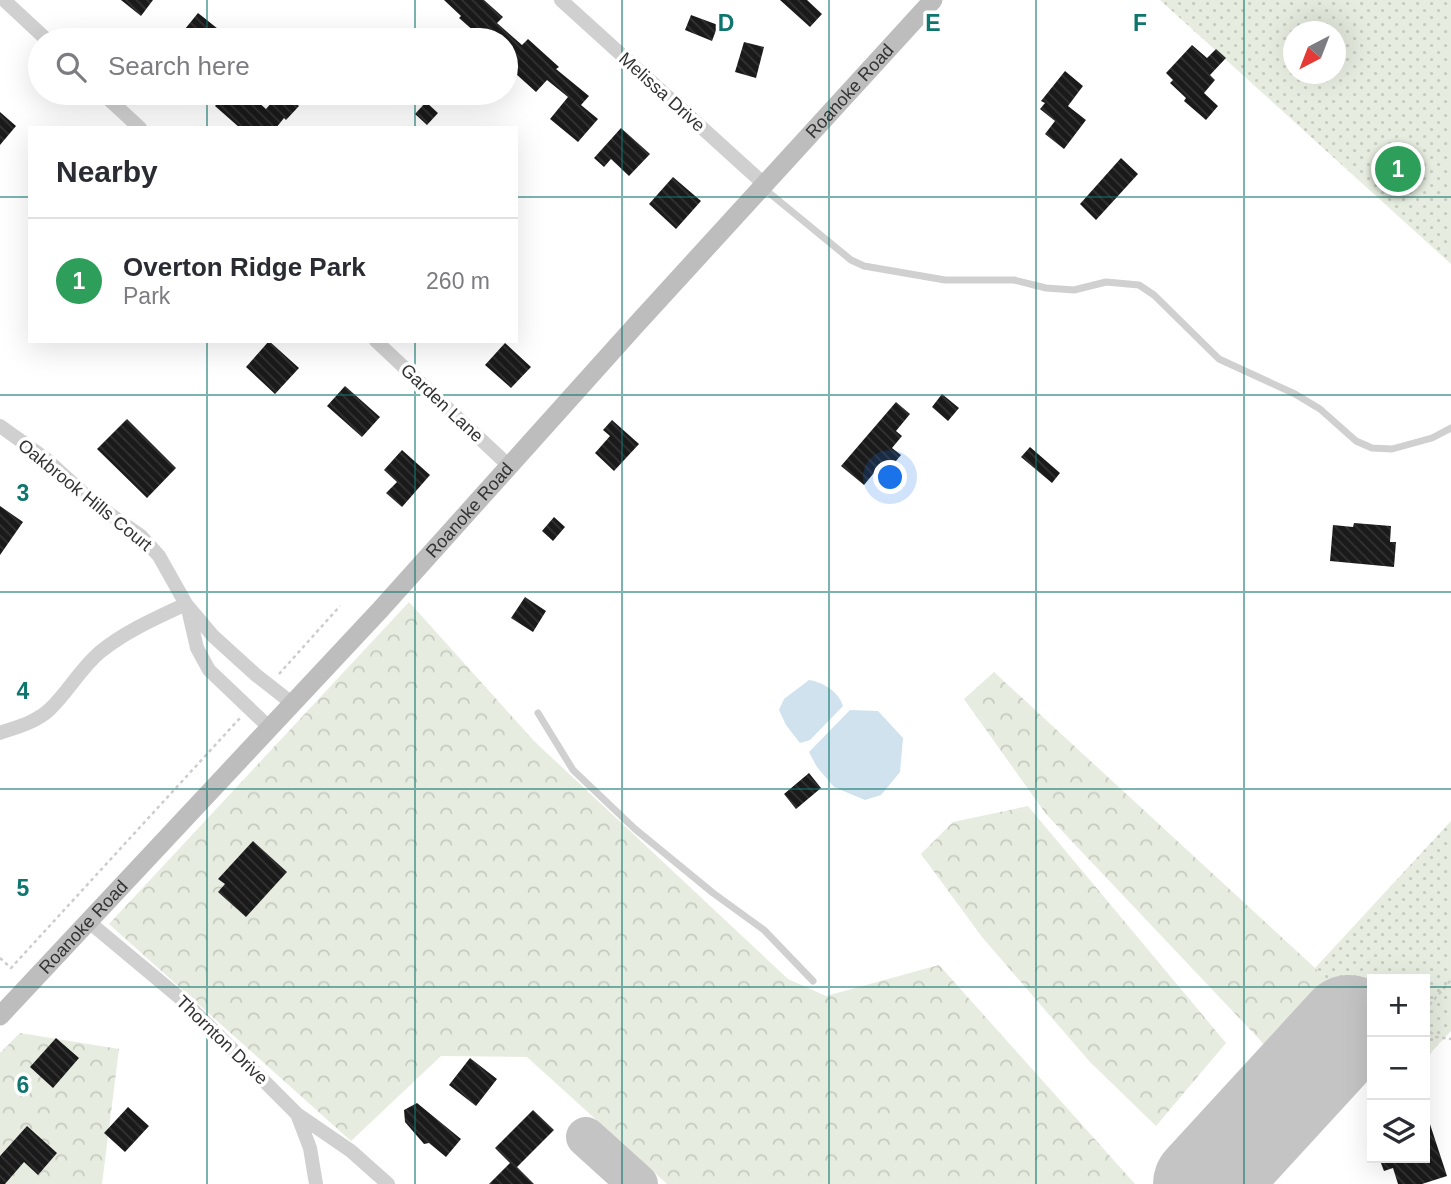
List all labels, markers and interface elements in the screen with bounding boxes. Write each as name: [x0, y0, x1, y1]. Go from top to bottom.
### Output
text: D: [718, 10, 734, 36]
text: E: [925, 10, 941, 36]
text: F: [1133, 10, 1147, 36]
north arrow: [1283, 21, 1346, 84]
search box: [28, 28, 518, 105]
street label: Roanoke Road: [802, 40, 898, 142]
icon: search: [52, 48, 90, 86]
street label: Melissa Drive: [615, 48, 709, 136]
text: Search here: [108, 51, 250, 81]
pin: 1: [1375, 143, 1421, 195]
text: Nearby: [56, 155, 158, 188]
text: Overton Ridge Park: [123, 252, 366, 282]
text: 1: [73, 268, 85, 294]
text: 260 m: [426, 268, 490, 294]
text: Park: [123, 283, 170, 309]
street label: Garden Lane: [397, 360, 487, 446]
street label: Oakbrook Hills Court: [14, 435, 156, 555]
street label: Roanoke Road: [422, 459, 517, 562]
your location: [873, 460, 907, 494]
text: 3: [17, 480, 29, 506]
text: 4: [17, 678, 30, 704]
text: 5: [17, 875, 30, 901]
street label: Roanoke Road: [35, 876, 132, 978]
map controls: [1367, 974, 1430, 1163]
button: +: [1367, 974, 1430, 1037]
street label: Thornton Drive: [172, 991, 272, 1089]
button: −: [1367, 1037, 1430, 1100]
text: 6: [17, 1072, 29, 1098]
button: layers: [1367, 1100, 1430, 1163]

